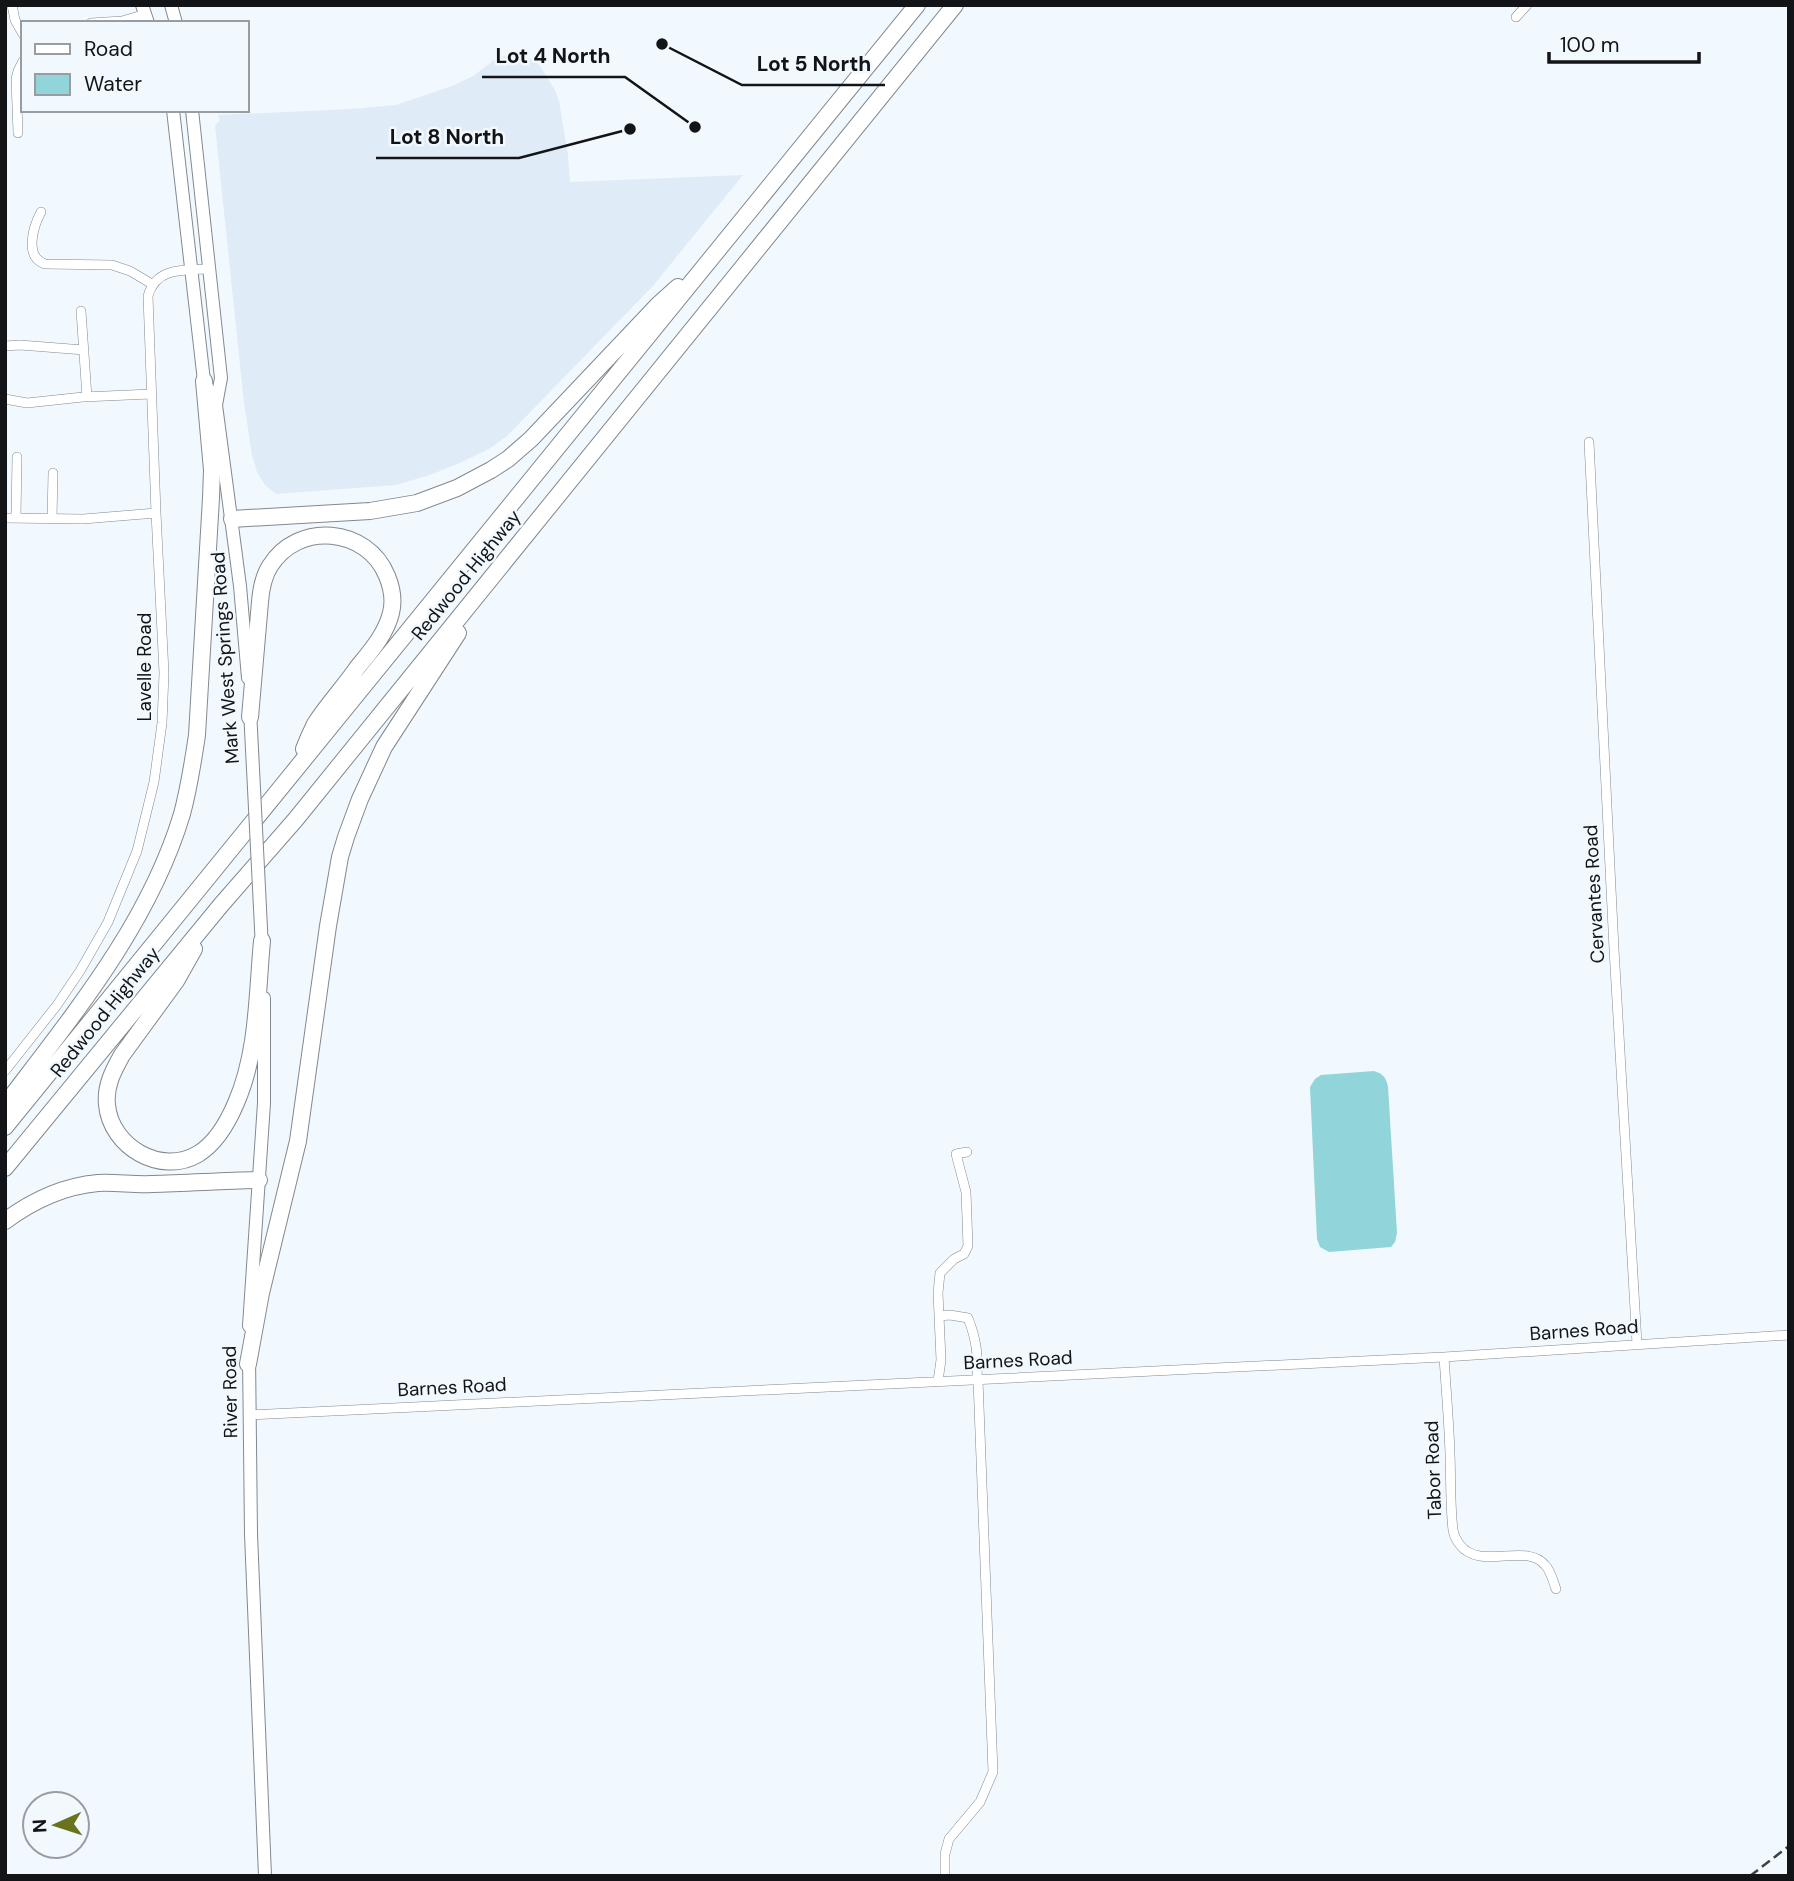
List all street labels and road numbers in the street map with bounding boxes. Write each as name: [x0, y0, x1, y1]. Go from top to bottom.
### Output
street label: Redwood Highway: [406, 504, 527, 645]
street label: Mark West Springs Road: [205, 551, 245, 765]
street label: Lavelle Road: [132, 613, 157, 721]
street label: Cervantes Road: [1578, 824, 1610, 964]
street label: Redwood Highway: [45, 941, 166, 1082]
street label: Barnes Road: [1529, 1314, 1639, 1346]
street label: Barnes Road: [963, 1345, 1073, 1375]
street label: River Road: [217, 1346, 243, 1438]
street label: Barnes Road: [397, 1372, 507, 1402]
street label: Tabor Road: [1419, 1420, 1447, 1520]

